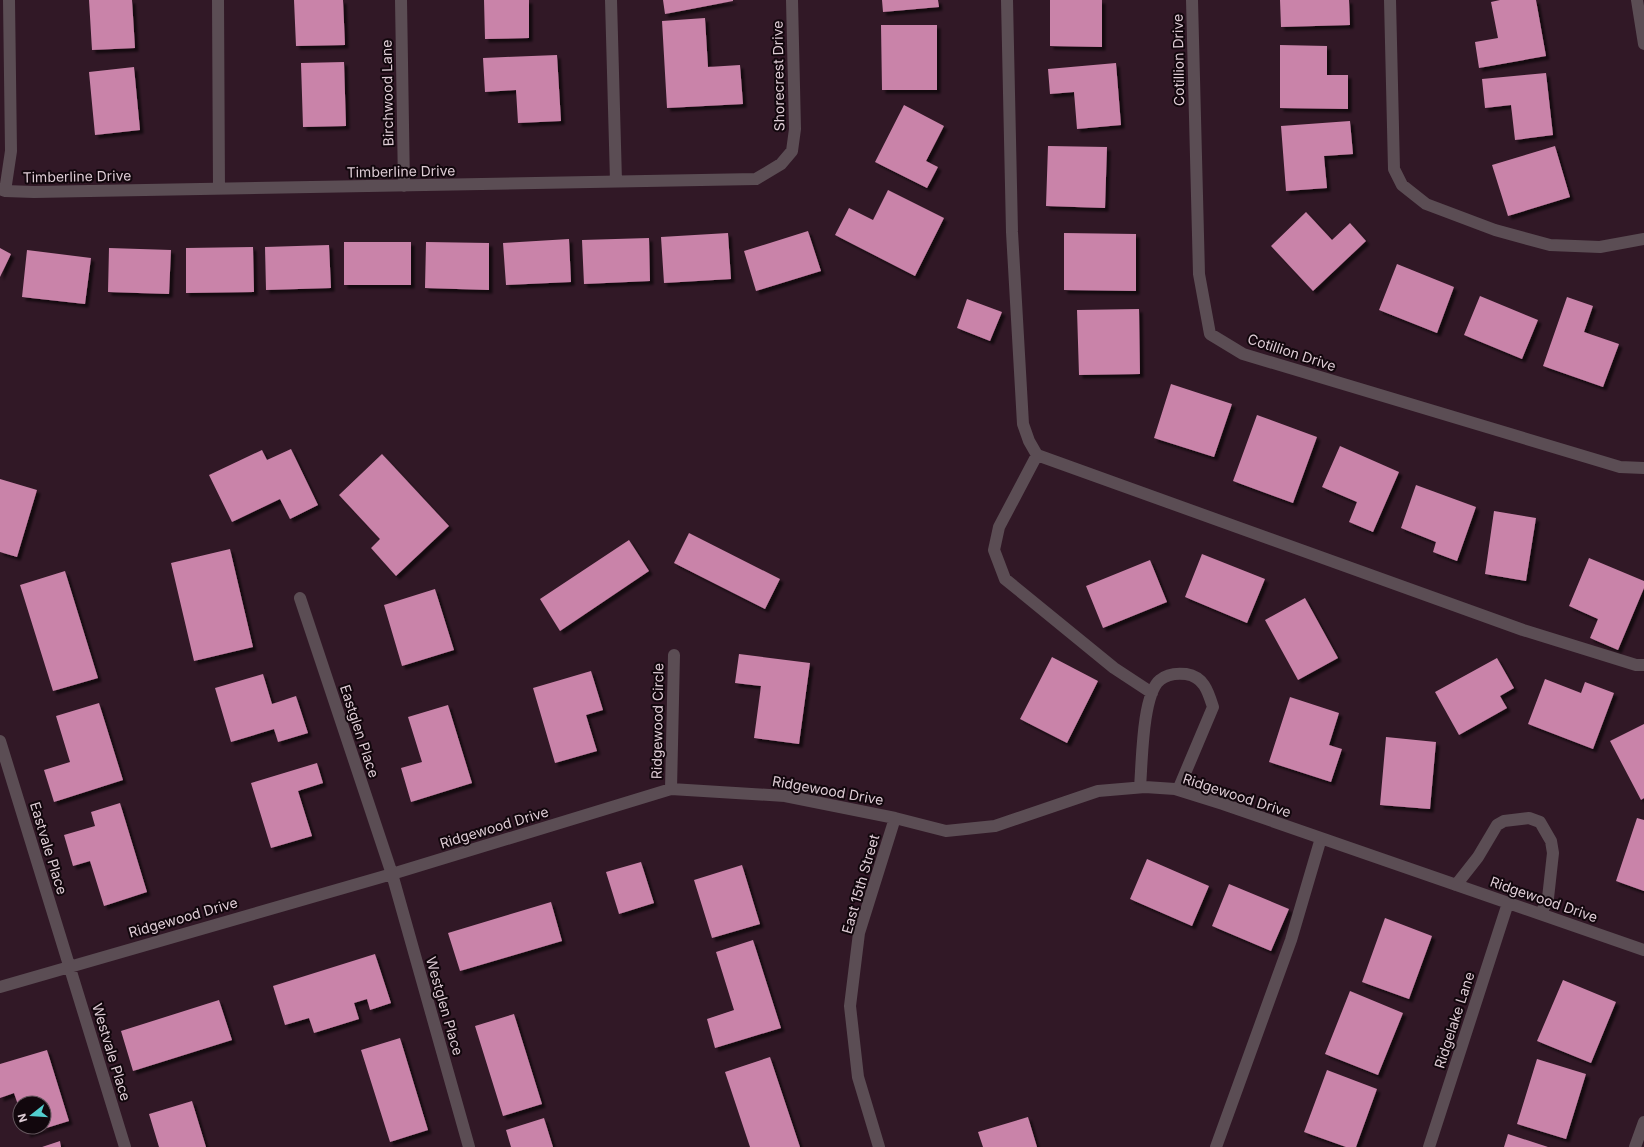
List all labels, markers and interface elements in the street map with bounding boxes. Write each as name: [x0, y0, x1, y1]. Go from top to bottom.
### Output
street label: Cotillion Drive: [1169, 14, 1187, 106]
street label: Shorecrest Drive: [769, 21, 787, 131]
street label: Birchwood Lane: [378, 40, 396, 146]
street label: Timberline Drive: [346, 162, 456, 180]
street label: Timberline Drive: [22, 167, 132, 185]
street label: Cotillion Drive: [1246, 330, 1338, 374]
street label: Ridgewood Circle: [647, 663, 667, 779]
street label: Eastglen Place: [337, 682, 383, 780]
street label: Ridgewood Drive: [1181, 770, 1293, 820]
street label: Ridgewood Drive: [771, 772, 885, 808]
street label: Eastvale Place: [27, 800, 71, 896]
street label: Ridgewood Drive: [438, 802, 550, 852]
street label: East 15th Street: [838, 832, 882, 936]
street label: Ridgewood Drive: [1488, 873, 1600, 925]
street label: Ridgewood Drive: [126, 893, 240, 941]
street label: Westglen Place: [423, 955, 467, 1057]
street label: Ridgelake Lane: [1430, 970, 1478, 1070]
street label: Westvale Place: [89, 1001, 135, 1103]
north arrow: [12, 1095, 52, 1135]
text: N: [15, 1112, 30, 1124]

